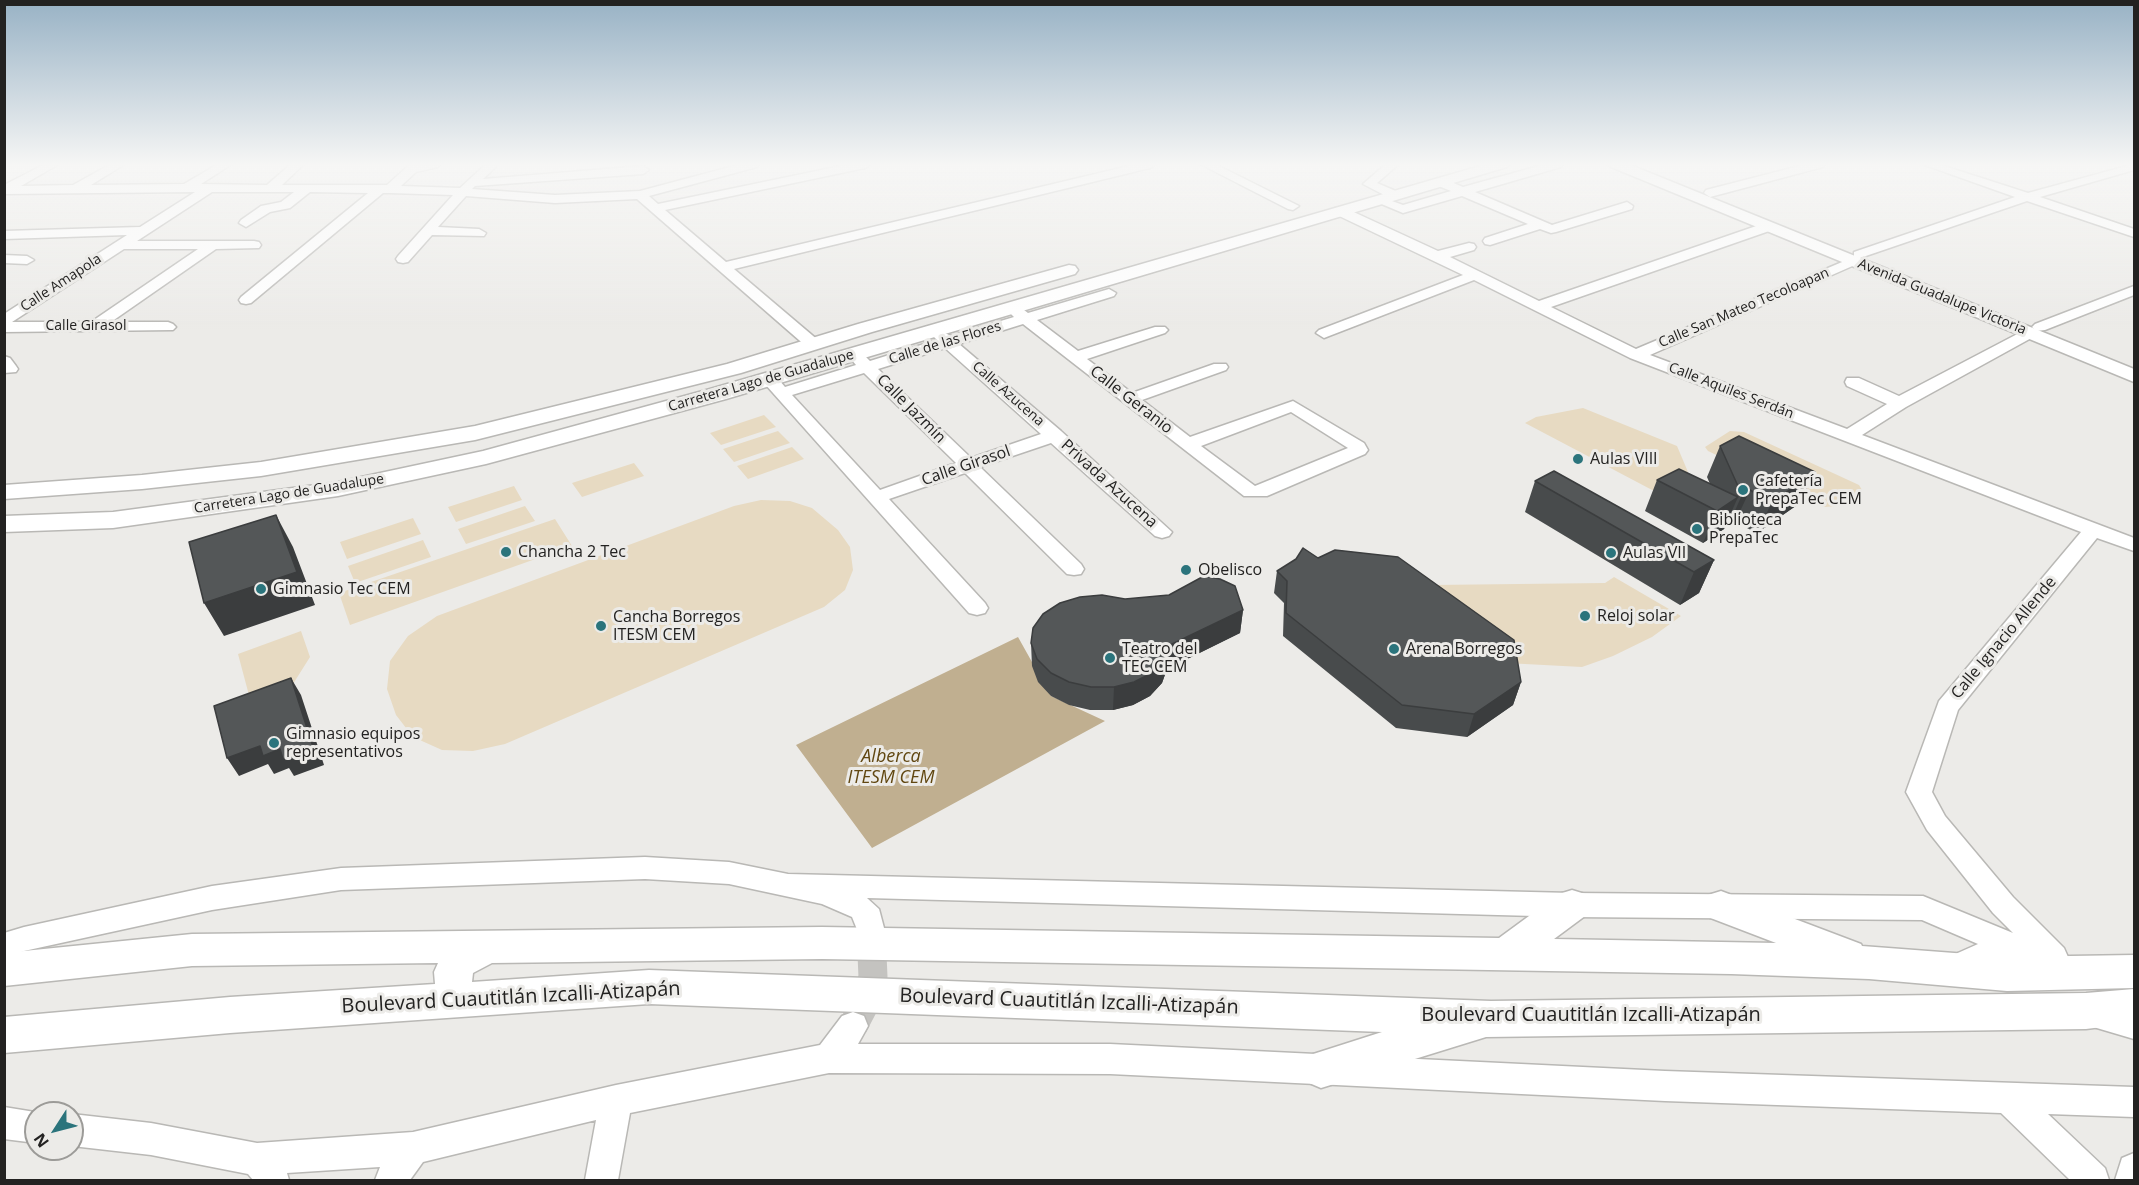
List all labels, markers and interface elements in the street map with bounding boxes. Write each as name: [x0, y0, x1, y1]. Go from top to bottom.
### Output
street label: Calle Amapola: [17, 251, 105, 315]
street label: Avenida Guadalupe Victoria: [1855, 256, 2029, 338]
street label: Calle San Mateo Tecoloapan: [1656, 264, 1832, 352]
street label: Calle Girasol: [45, 318, 127, 334]
street label: Calle de las Flores: [887, 318, 1003, 368]
street label: Carretera Lago de Guadalupe: [666, 346, 856, 416]
street label: Calle Azucena: [968, 358, 1048, 430]
street label: Calle Aquiles Serdán: [1666, 359, 1796, 423]
street label: Calle Geranio: [1086, 362, 1176, 438]
street label: Calle Jazmín: [873, 371, 949, 447]
street label: Privada Azucena: [1057, 436, 1161, 532]
street label: Calle Girasol: [919, 442, 1013, 490]
place label: Aulas VIII: [1590, 449, 1658, 469]
marker: Aulas VIII: [1571, 452, 1585, 466]
street label: Carretera Lago de Guadalupe: [193, 471, 385, 517]
place label: Cafetería PrepaTec CEM: [1755, 471, 1862, 509]
marker: Cafetería PrepaTec CEM: [1736, 483, 1750, 497]
place label: Biblioteca PrepaTec: [1709, 510, 1782, 548]
marker: Biblioteca PrepaTec: [1690, 522, 1704, 536]
place label: Chancha 2 Tec: [518, 542, 626, 562]
place label: Aulas VII: [1623, 543, 1686, 563]
marker: Chancha 2 Tec: [499, 545, 513, 559]
marker: Aulas VII: [1604, 546, 1618, 560]
place label: Obelisco: [1198, 560, 1262, 580]
marker: Obelisco: [1179, 563, 1193, 577]
street label: Calle Ignacio Allende: [1947, 573, 2061, 703]
place label: Gimnasio Tec CEM: [273, 579, 411, 599]
marker: Gimnasio Tec CEM: [254, 582, 268, 596]
place label: Reloj solar: [1597, 606, 1674, 626]
place label: Cancha Borregos ITESM CEM: [613, 607, 740, 645]
marker: Reloj solar: [1578, 609, 1592, 623]
marker: Cancha Borregos ITESM CEM: [594, 619, 608, 633]
place label: Teatro del TEC CEM: [1122, 639, 1198, 677]
place label: Arena Borregos: [1406, 639, 1522, 659]
marker: Arena Borregos: [1387, 642, 1401, 656]
marker: Teatro del TEC CEM: [1103, 651, 1117, 665]
place label: Gimnasio equipos representativos: [286, 724, 420, 762]
marker: Gimnasio equipos representativos: [267, 736, 281, 750]
water label: Alberca ITESM CEM: [848, 746, 934, 789]
street label: Boulevard Cuautitlán Izcalli-Atizapán: [341, 977, 681, 1019]
street label: Boulevard Cuautitlán Izcalli-Atizapán: [899, 984, 1239, 1020]
street label: Boulevard Cuautitlán Izcalli-Atizapán: [1421, 1003, 1761, 1027]
north arrow: [24, 1101, 84, 1161]
text: N: [28, 1129, 54, 1152]

